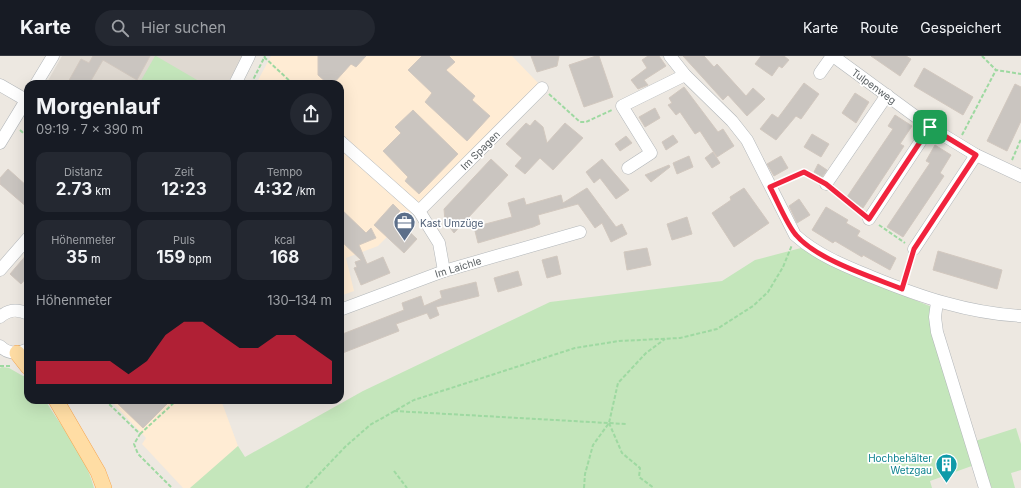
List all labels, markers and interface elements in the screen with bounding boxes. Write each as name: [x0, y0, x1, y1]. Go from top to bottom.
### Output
search box: [95, 10, 375, 46]
text: Karte: [20, 16, 71, 39]
icon: search: [109, 17, 131, 39]
text: Hier suchen: [141, 18, 226, 37]
text: Karte: [803, 19, 838, 36]
text: Route: [860, 19, 898, 36]
text: Gespeichert: [920, 19, 1001, 36]
street label: Tulpenweg: [849, 66, 899, 106]
text: Morgenlauf: [36, 93, 160, 119]
button: share: [290, 93, 332, 135]
pin: [913, 110, 947, 144]
icon: arrive: [919, 116, 941, 138]
text: 09:19 · 7 × 390 m: [36, 121, 143, 137]
street label: Im Spagen: [458, 128, 502, 172]
text: Distanz: [64, 165, 103, 179]
text: Zeit: [174, 165, 194, 179]
text: Tempo: [267, 165, 302, 179]
text: 2.73: [56, 179, 92, 199]
text: 12:23: [161, 179, 207, 199]
text: 4:32: [254, 179, 293, 199]
text: km: [92, 184, 111, 198]
text: /km: [293, 184, 315, 198]
office icon: Kast Umzüge: [391, 210, 417, 243]
place label: Kast Umzüge: [420, 217, 483, 229]
text: Höhenmeter: [51, 233, 115, 247]
text: Puls: [173, 233, 195, 247]
text: kcal: [274, 233, 295, 247]
text: 35: [66, 247, 88, 267]
text: 159: [156, 247, 186, 267]
text: 168: [270, 247, 299, 267]
text: m: [88, 252, 101, 266]
text: bpm: [186, 252, 212, 266]
street label: Im Laichle: [433, 254, 483, 280]
text: Höhenmeter: [36, 292, 112, 308]
text: 130–134 m: [267, 292, 332, 308]
building icon: Hochbehälter Wetzgau: [934, 451, 960, 484]
place label: Hochbehälter Wetzgau: [868, 452, 932, 476]

